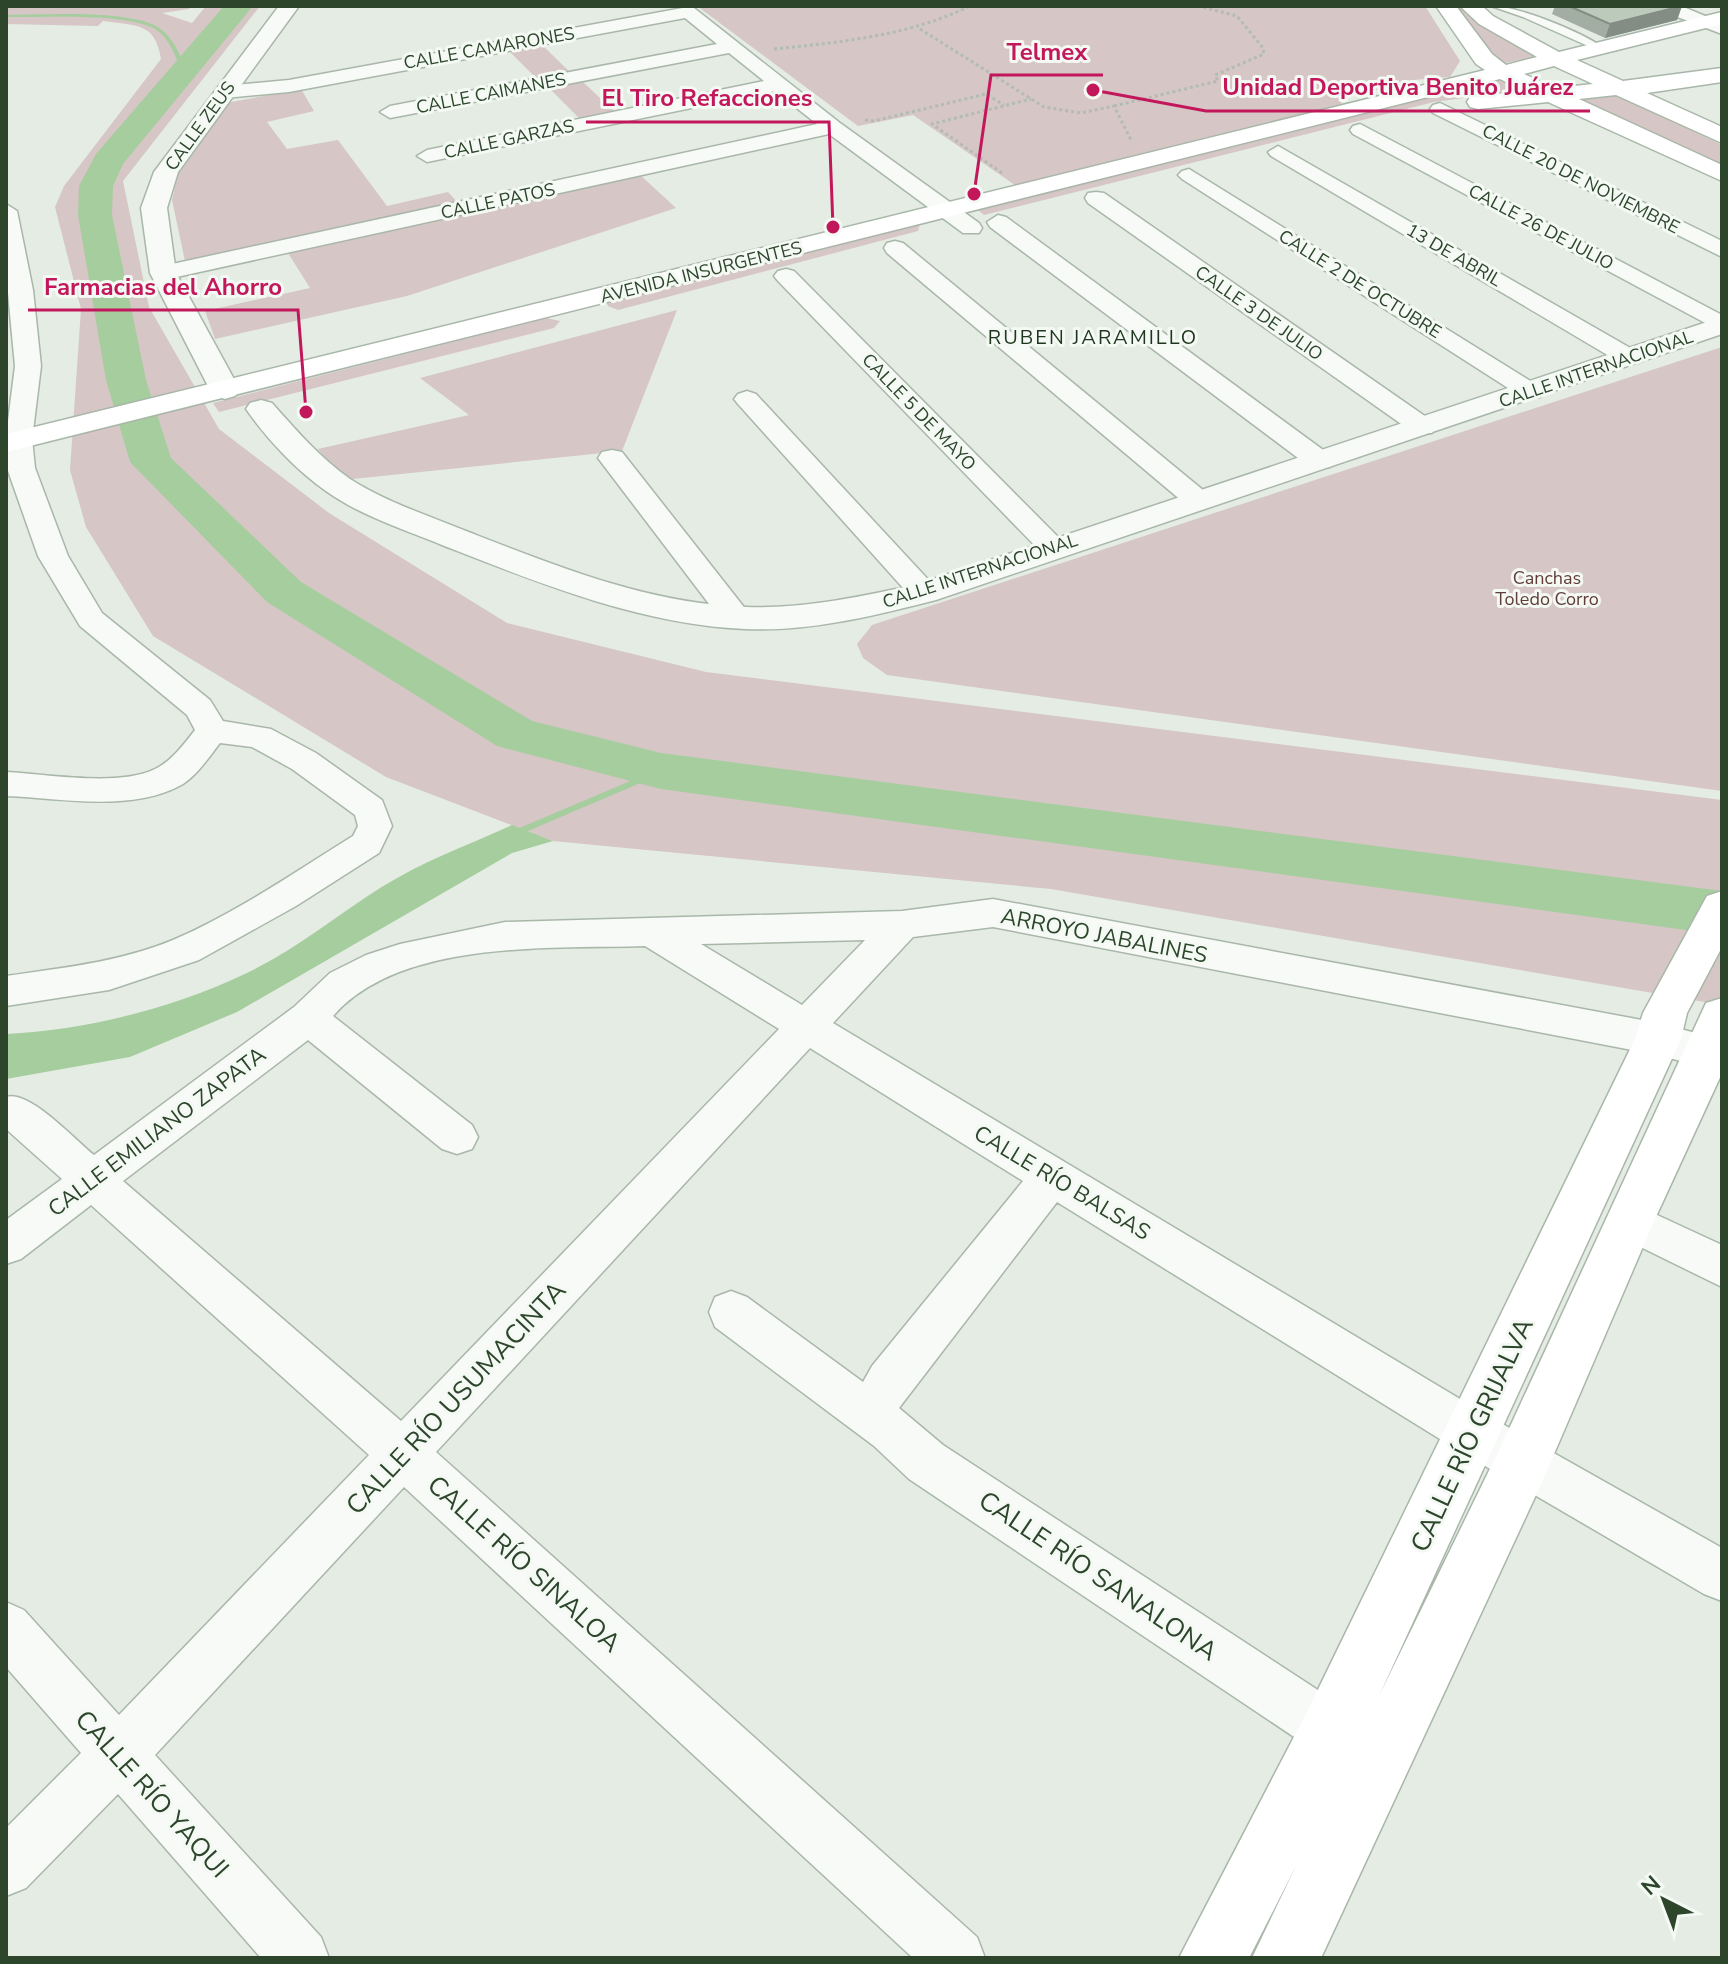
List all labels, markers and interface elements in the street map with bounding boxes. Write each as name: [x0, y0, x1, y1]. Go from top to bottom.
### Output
street label: CALLE CAMARONES: [401, 21, 577, 75]
callout: Telmex: [991, 27, 1103, 75]
text: Telmex: [1007, 36, 1088, 68]
callout: Unidad Deportiva Benito Juárez: [1206, 63, 1590, 111]
street label: CALLE CAIMANES: [414, 67, 568, 119]
text: Unidad Deportiva Benito Juárez: [1222, 71, 1574, 103]
callout: El Tiro Refacciones: [586, 74, 829, 122]
street label: CALLE ZEUS: [159, 77, 241, 175]
text: El Tiro Refacciones: [602, 82, 812, 114]
street label: CALLE GARZAS: [442, 114, 576, 164]
street label: CALLE 20 DE NOVIEMBRE: [1478, 119, 1684, 239]
street label: CALLE PATOS: [439, 177, 557, 225]
street label: CALLE 26 DE JULIO: [1464, 179, 1618, 275]
street label: 13 DE ABRIL: [1402, 218, 1506, 292]
street label: CALLE 2 DE OCTUBRE: [1274, 224, 1446, 344]
street label: AVENIDA INSURGENTES: [598, 235, 804, 309]
street label: CALLE 3 DE JULIO: [1190, 260, 1328, 366]
callout: Farmacias del Ahorro: [28, 262, 298, 310]
text: Farmacias del Ahorro: [44, 271, 282, 303]
district label: RUBEN JARAMILLO: [988, 324, 1198, 351]
street label: CALLE INTERNACIONAL: [1496, 324, 1696, 414]
street label: CALLE 5 DE MAYO: [857, 348, 981, 476]
street label: CALLE INTERNACIONAL: [879, 528, 1081, 614]
park label: Canchas Toledo Corro: [1495, 566, 1599, 611]
street label: ARROYO JABALINES: [998, 901, 1210, 971]
street label: CALLE EMILIANO ZAPATA: [42, 1040, 272, 1224]
street label: CALLE RÍO BALSAS: [968, 1118, 1156, 1248]
street label: CALLE RÍO USUMACINTA: [338, 1274, 574, 1522]
street label: CALLE RÍO GRIJALVA: [1402, 1312, 1542, 1558]
street label: CALLE RÍO SINALOA: [420, 1468, 628, 1660]
street label: CALLE RÍO SANALONA: [972, 1483, 1224, 1669]
street label: CALLE RÍO YAQUI: [67, 1703, 237, 1885]
north arrow: [1624, 1860, 1704, 1940]
text: N: [1635, 1869, 1667, 1903]

